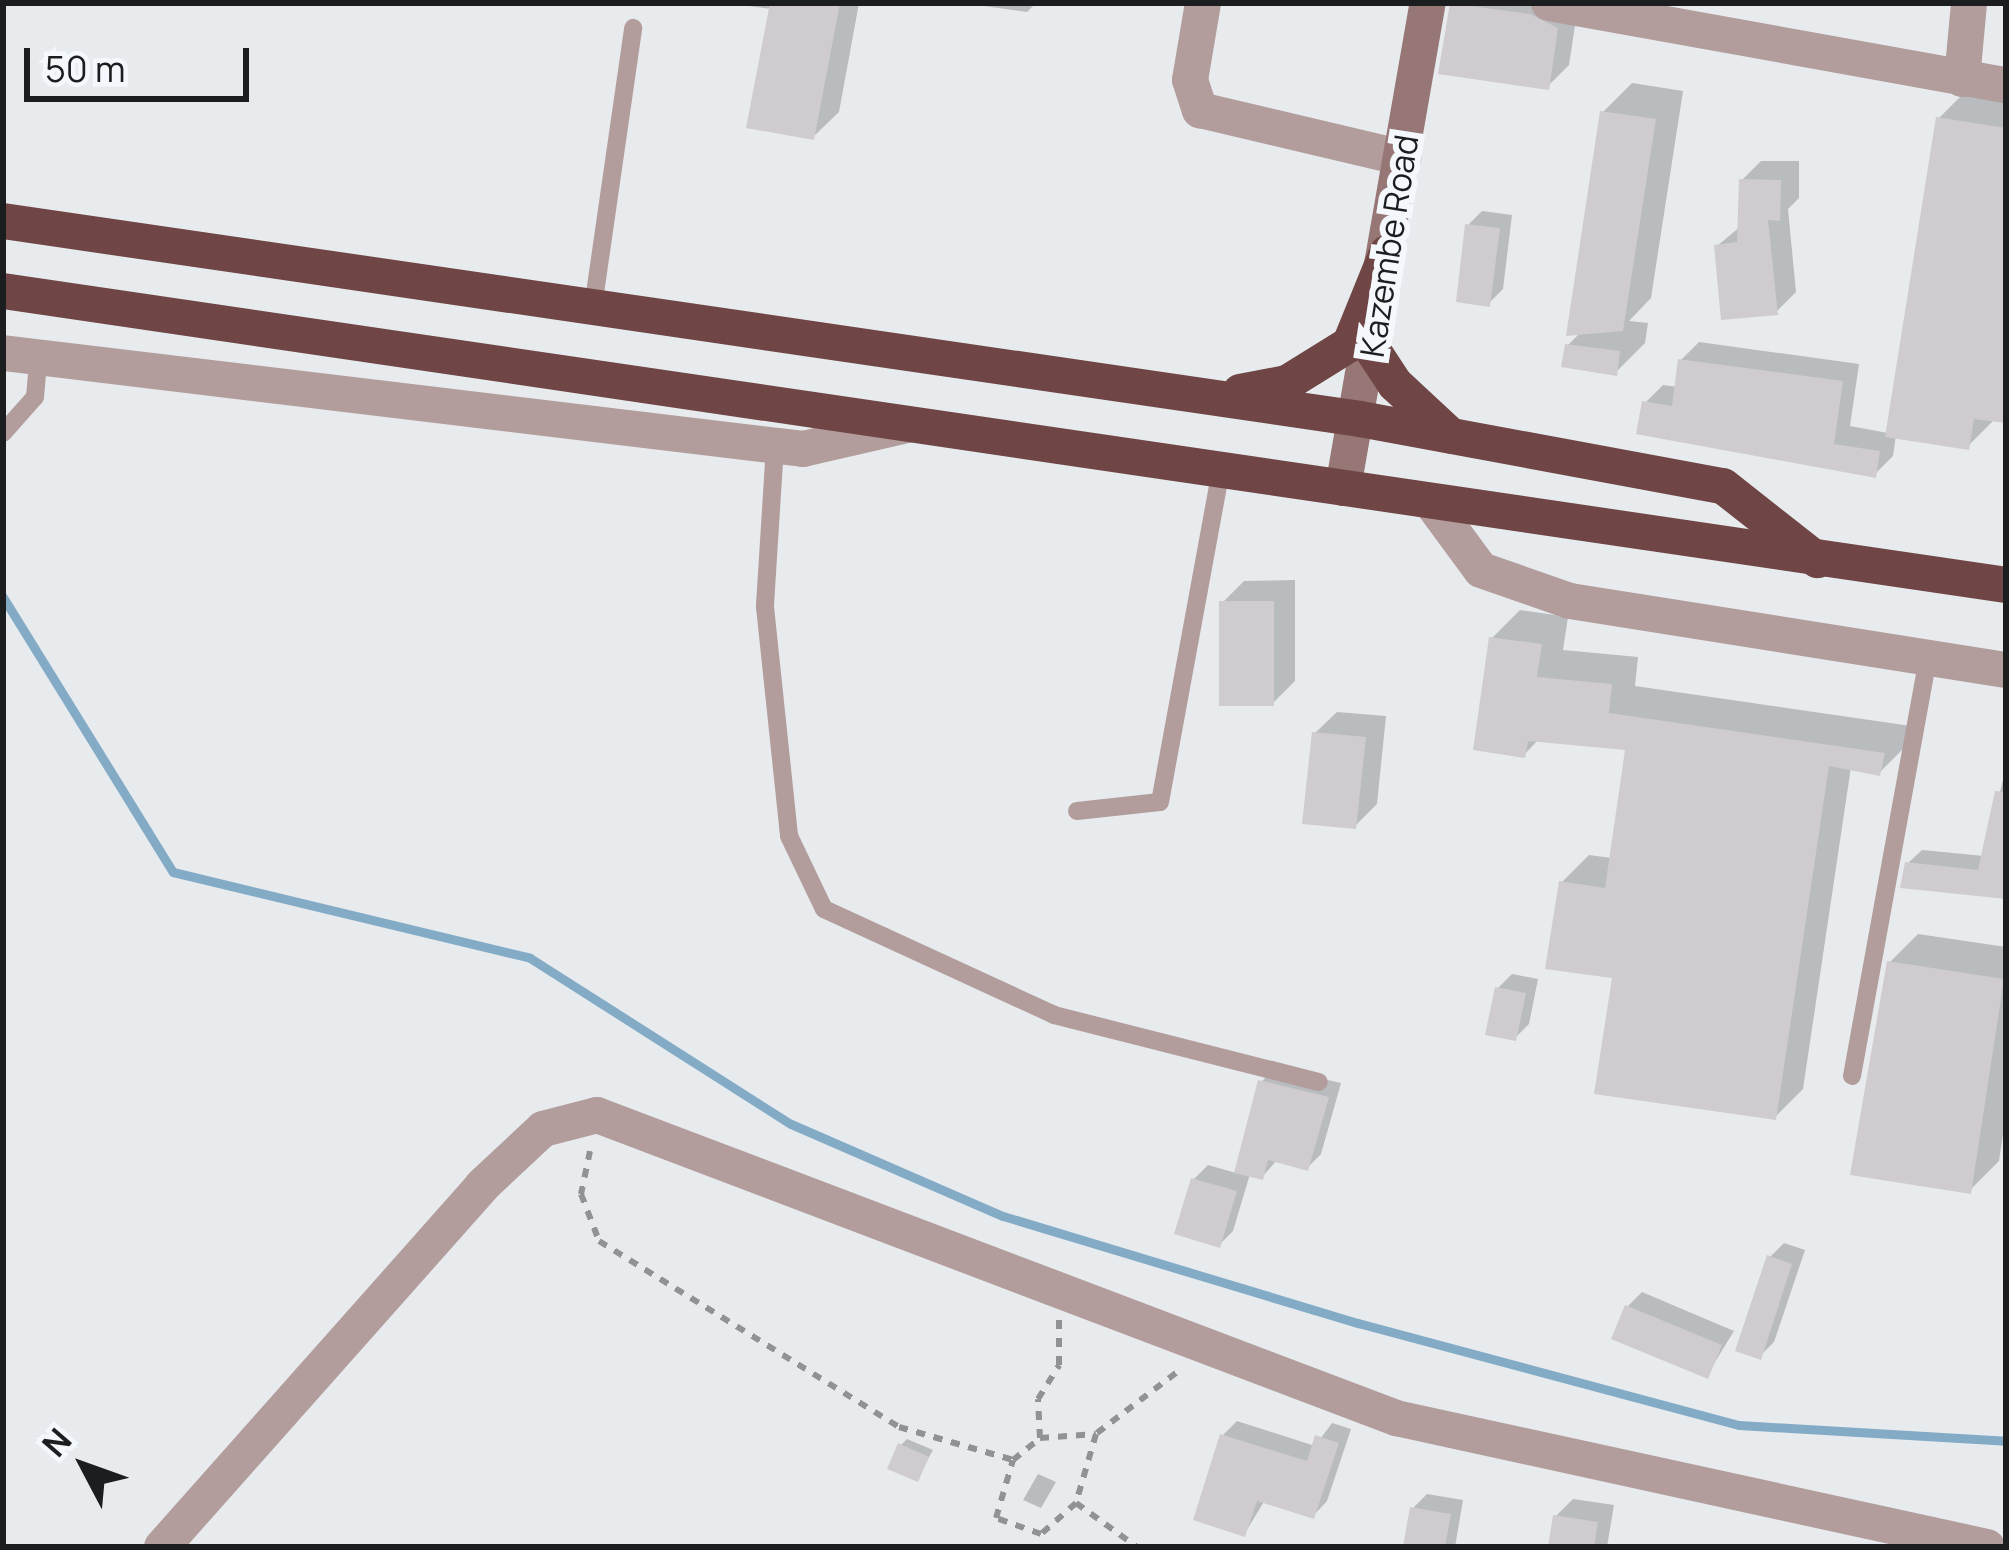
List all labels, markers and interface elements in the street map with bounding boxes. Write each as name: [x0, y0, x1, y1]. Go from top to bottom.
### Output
scale bar: [30, 24, 255, 98]
text: 50 m: [45, 44, 125, 93]
street label: Kazembe Road: [1352, 132, 1426, 360]
north arrow: [24, 1406, 144, 1526]
text: N: [32, 1418, 81, 1466]

